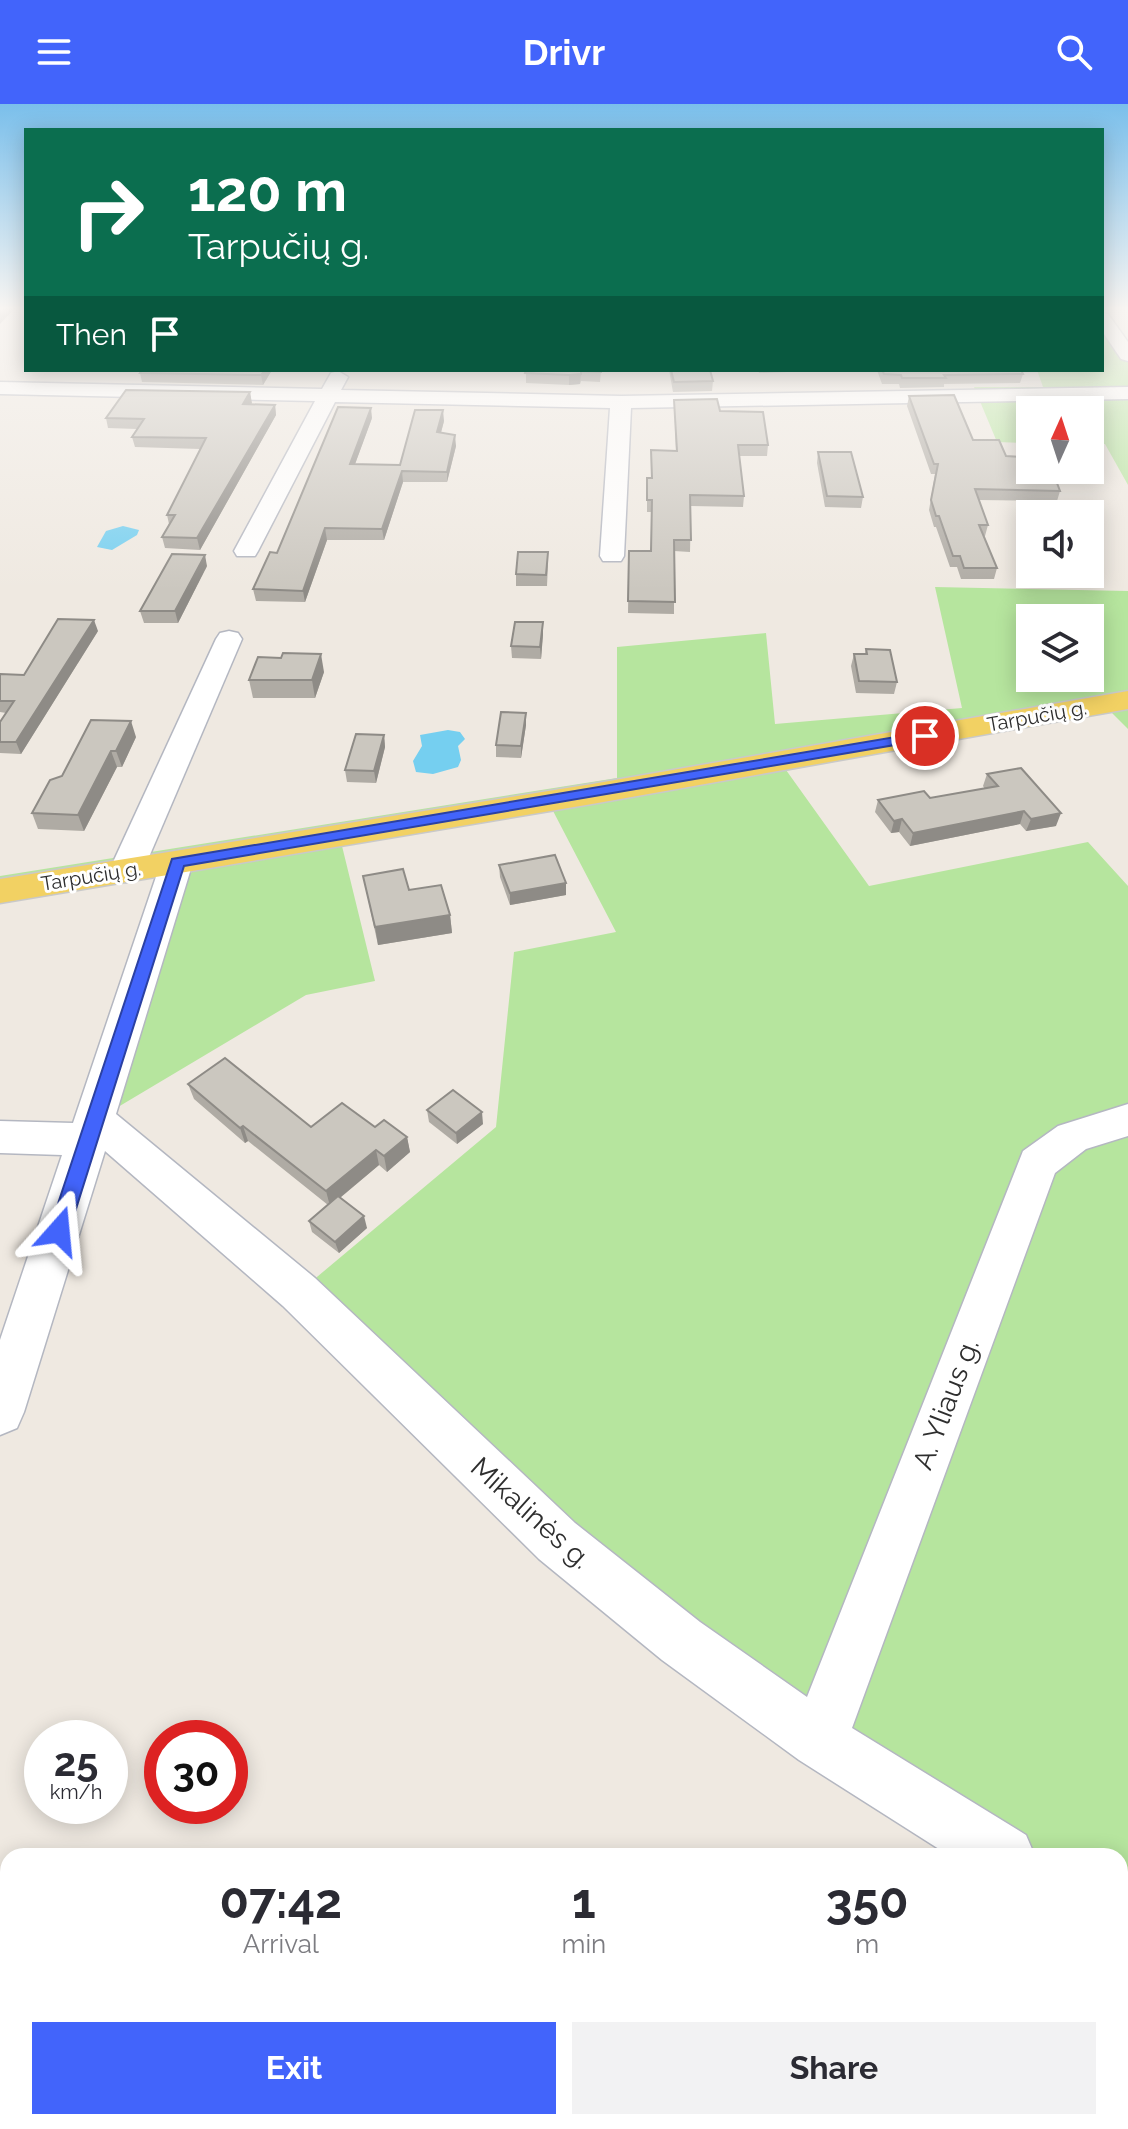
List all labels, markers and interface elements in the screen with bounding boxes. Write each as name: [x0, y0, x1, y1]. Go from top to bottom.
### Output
icon: menu: [32, 30, 76, 74]
icon: search: [1052, 30, 1096, 74]
text: Drivr: [523, 31, 605, 73]
text: 120 m: [188, 158, 347, 224]
icon: right: [56, 160, 160, 264]
text: Tarpučių g.: [188, 225, 369, 267]
icon: arrive: [143, 312, 187, 356]
text: Then: [56, 317, 127, 352]
north arrow: [1016, 396, 1104, 484]
map controls: [1016, 396, 1104, 692]
button: sound: [1016, 500, 1104, 588]
button: layers: [1016, 604, 1104, 692]
street label: Tarpučių g.: [985, 695, 1089, 737]
pin: [891, 702, 959, 770]
icon: arrive: [903, 714, 947, 758]
street label: Tarpučių g.: [39, 856, 143, 896]
position arrow: [17, 1189, 101, 1273]
street label: A. Yliaus g.: [906, 1334, 986, 1474]
street label: Mikalinės g.: [464, 1450, 598, 1576]
speed limit sign: 30: [144, 1720, 248, 1824]
text: 25: [54, 1738, 98, 1785]
text: km/h: [50, 1780, 102, 1804]
text: 07:42: [219, 1873, 342, 1929]
text: 1: [572, 1873, 596, 1929]
text: 350: [826, 1873, 909, 1929]
text: Arrival: [243, 1929, 319, 1959]
text: min: [562, 1929, 606, 1959]
text: m: [855, 1929, 879, 1959]
button: Exit: [32, 2022, 556, 2114]
button: Share: [572, 2022, 1096, 2114]

